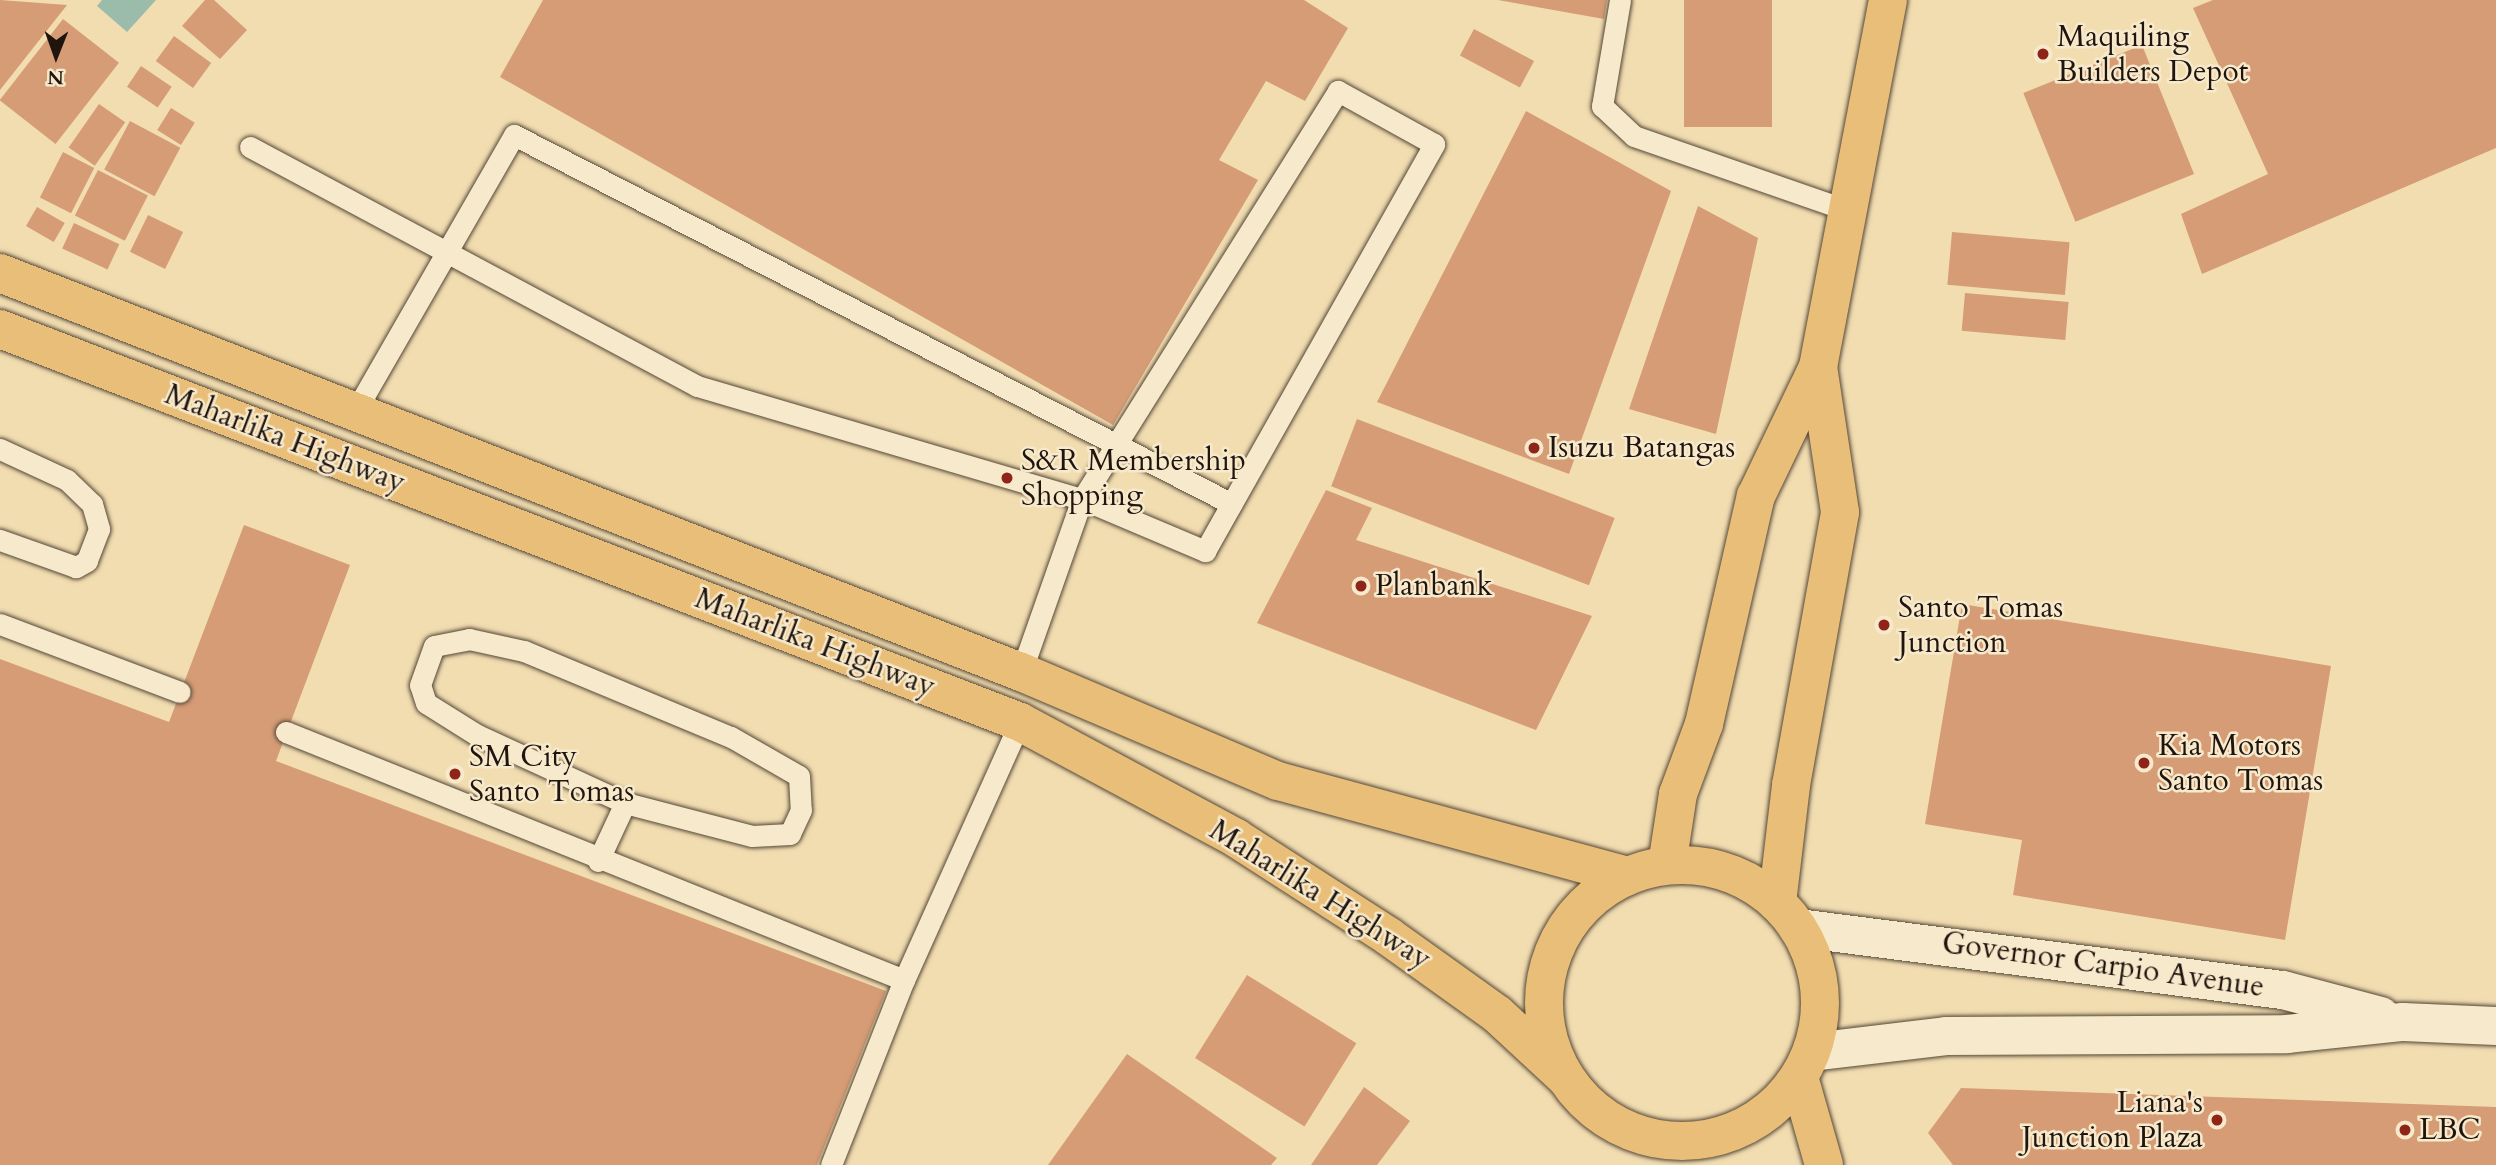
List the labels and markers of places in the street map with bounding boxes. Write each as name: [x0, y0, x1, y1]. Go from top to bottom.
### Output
place label: Maquiling Builders Depot: [2057, 19, 2248, 90]
marker: Maquiling Builders Depot: [2035, 46, 2051, 62]
place label: Isuzu Batangas: [1548, 430, 1735, 466]
marker: Isuzu Batangas: [1526, 440, 1542, 456]
place label: S&R Membership Shopping: [1021, 443, 1246, 514]
marker: S&R Membership Shopping: [999, 470, 1015, 486]
place label: Planbank: [1375, 568, 1493, 604]
marker: Planbank: [1353, 578, 1369, 594]
place label: Santo Tomas Junction: [1898, 590, 2063, 660]
marker: Santo Tomas Junction: [1876, 617, 1892, 633]
place label: Kia Motors Santo Tomas: [2158, 728, 2323, 798]
place label: SM City Santo Tomas: [469, 739, 634, 810]
marker: Kia Motors Santo Tomas: [2136, 755, 2152, 771]
marker: SM City Santo Tomas: [447, 766, 463, 782]
place label: Liana's Junction Plaza: [2022, 1085, 2203, 1156]
marker: Liana's Junction Plaza: [2209, 1112, 2225, 1128]
place label: LBC: [2419, 1112, 2480, 1148]
marker: LBC: [2397, 1122, 2413, 1138]

